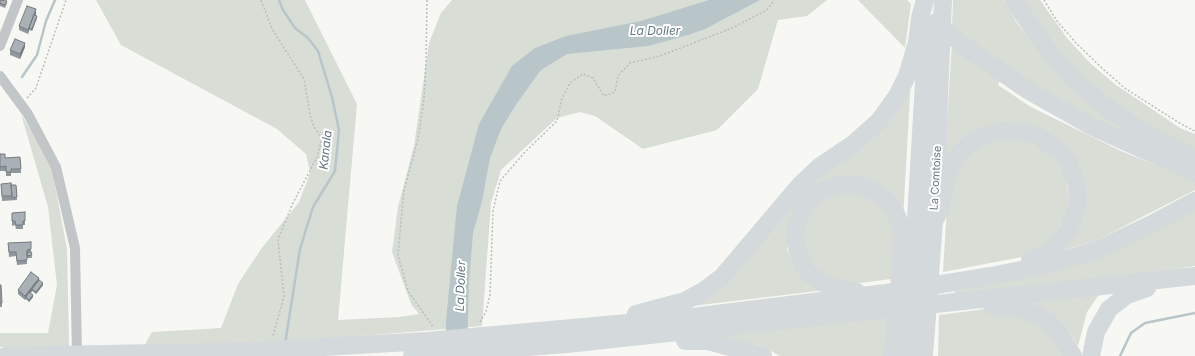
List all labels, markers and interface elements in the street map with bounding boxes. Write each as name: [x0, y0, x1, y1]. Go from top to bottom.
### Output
water label: La Doller: [630, 24, 680, 38]
water label: Kanala: [317, 130, 335, 170]
street label: La Comtoise: [928, 145, 944, 211]
water label: La Doller: [453, 260, 469, 312]

